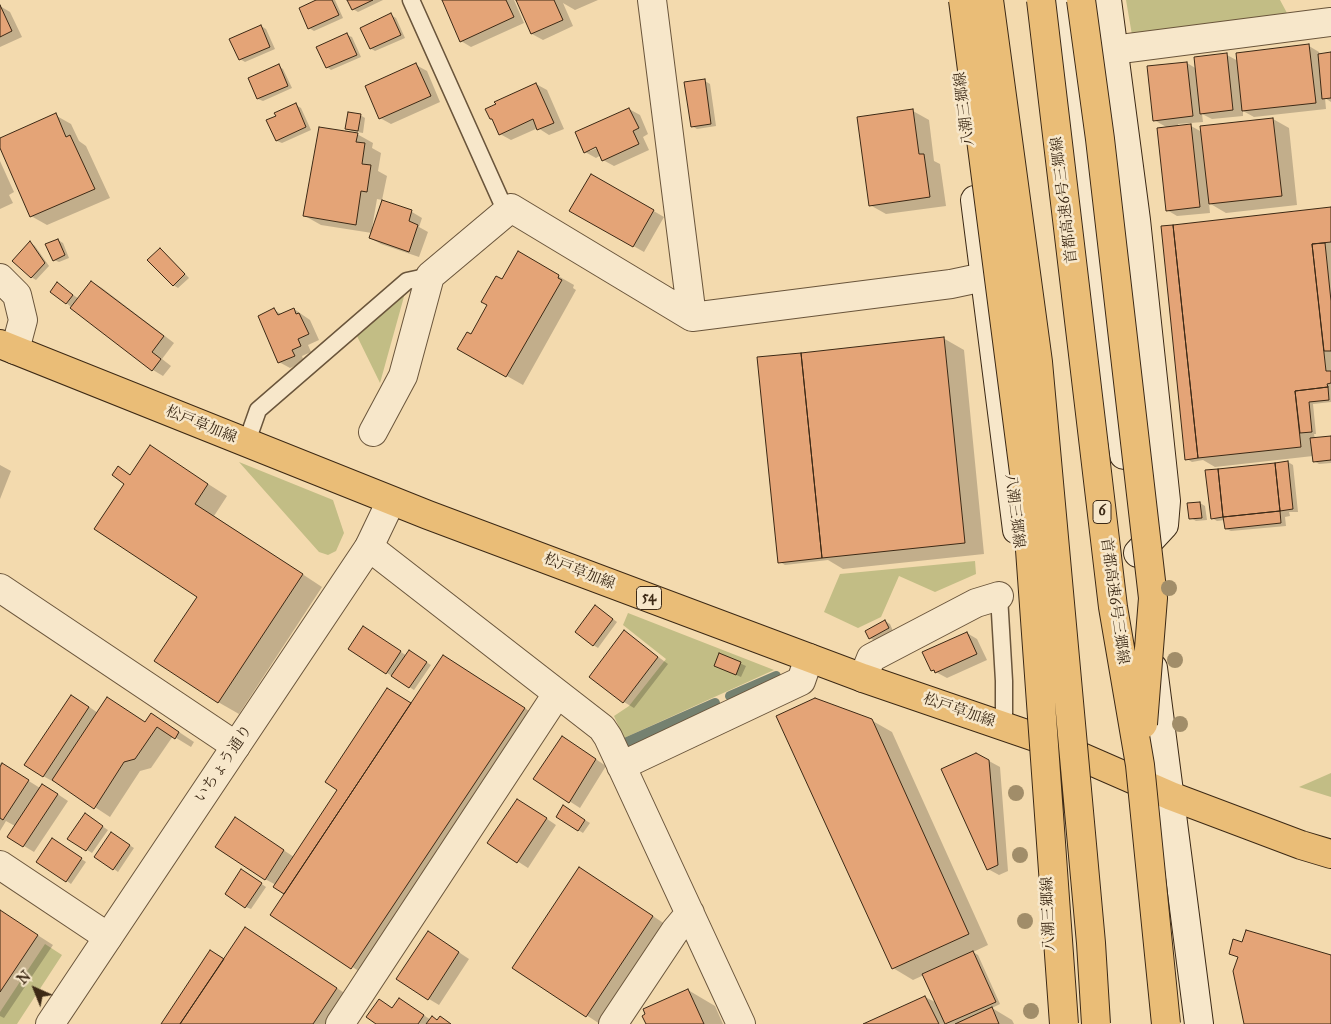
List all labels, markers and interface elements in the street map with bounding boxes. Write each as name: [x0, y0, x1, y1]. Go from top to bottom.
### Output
street label: 八潮三郷線: [951, 71, 979, 147]
street label: 首都高速6号三郷線: [1048, 136, 1082, 264]
street label: 松戸草加線: [163, 403, 239, 447]
street label: 八潮三郷線: [1000, 473, 1028, 549]
road number: 6: [1093, 501, 1111, 524]
street label: 首都高速6号三郷線: [1096, 537, 1132, 665]
street label: 松戸草加線: [541, 550, 617, 594]
road number: 54: [636, 586, 662, 610]
street label: 松戸草加線: [921, 690, 997, 732]
street label: いちょう通り: [191, 722, 257, 806]
street label: 八潮三郷線: [1039, 876, 1059, 952]
north arrow: [10, 964, 60, 1014]
text: N: [14, 968, 34, 988]

